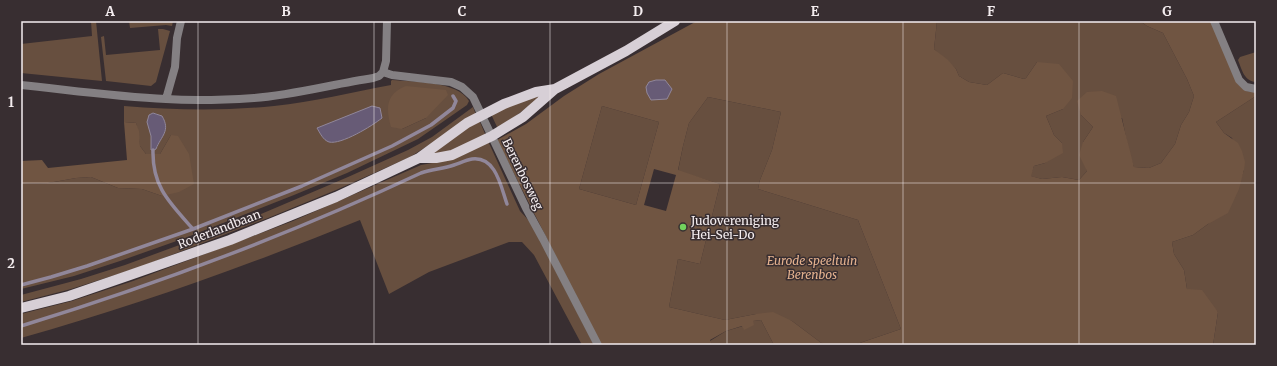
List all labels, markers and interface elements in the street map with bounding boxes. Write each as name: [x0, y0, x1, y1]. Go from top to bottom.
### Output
text: A: [104, 3, 115, 20]
text: B: [281, 3, 291, 20]
text: C: [458, 3, 467, 20]
text: D: [633, 3, 643, 20]
text: E: [811, 3, 820, 20]
text: F: [987, 3, 995, 20]
text: G: [1162, 3, 1172, 20]
text: 1: [8, 94, 14, 111]
street label: Berenbosweg: [499, 136, 547, 213]
street label: Roderlandbaan: [175, 206, 263, 252]
place label: Judovereniging Hei-Sei-Do: [690, 213, 780, 242]
marker: Judovereniging Hei-Sei-Do: [678, 222, 688, 232]
park label: Eurode speeltuin Berenbos: [767, 253, 857, 282]
text: 2: [7, 255, 15, 272]

